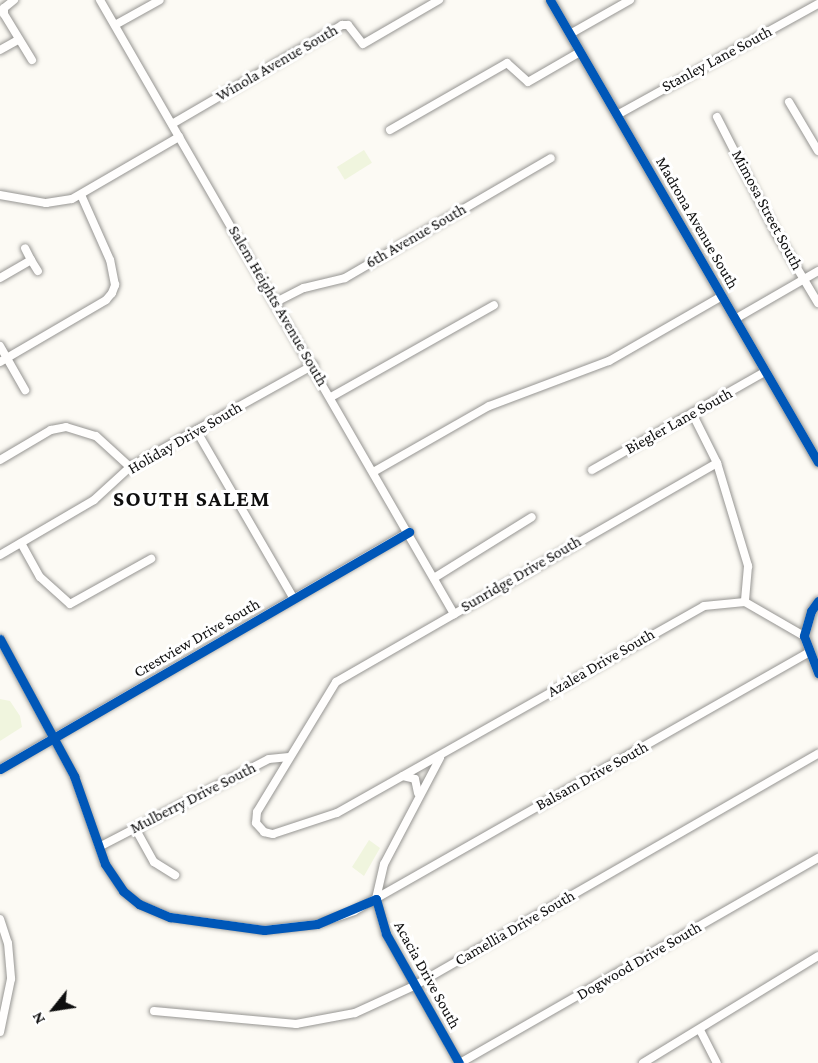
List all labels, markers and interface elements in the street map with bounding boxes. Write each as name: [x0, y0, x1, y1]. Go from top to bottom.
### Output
street label: Winola Avenue South: [213, 20, 341, 106]
street label: Stanley Lane South: [659, 22, 775, 96]
street label: Mimosa Street South: [727, 147, 807, 273]
street label: Madrona Avenue South: [651, 154, 743, 292]
street label: 6th Avenue South: [362, 199, 470, 273]
street label: Salem Heights Avenue South: [224, 222, 332, 390]
street label: Biegler Lane South: [622, 384, 736, 458]
street label: Holiday Drive South: [125, 398, 245, 478]
district label: SOUTH SALEM: [113, 486, 271, 512]
street label: Sunridge Drive South: [457, 532, 585, 616]
street label: Crestview Drive South: [131, 594, 263, 682]
street label: Azalea Drive South: [544, 625, 658, 701]
street label: Balsam Drive South: [532, 737, 652, 815]
street label: Mulberry Drive South: [127, 758, 259, 838]
street label: Camellia Drive South: [452, 886, 578, 970]
street label: Dogwood Drive South: [573, 917, 705, 1005]
street label: Acacia Drive South: [390, 918, 464, 1032]
north arrow: [24, 979, 84, 1039]
text: N: [28, 1009, 48, 1027]

